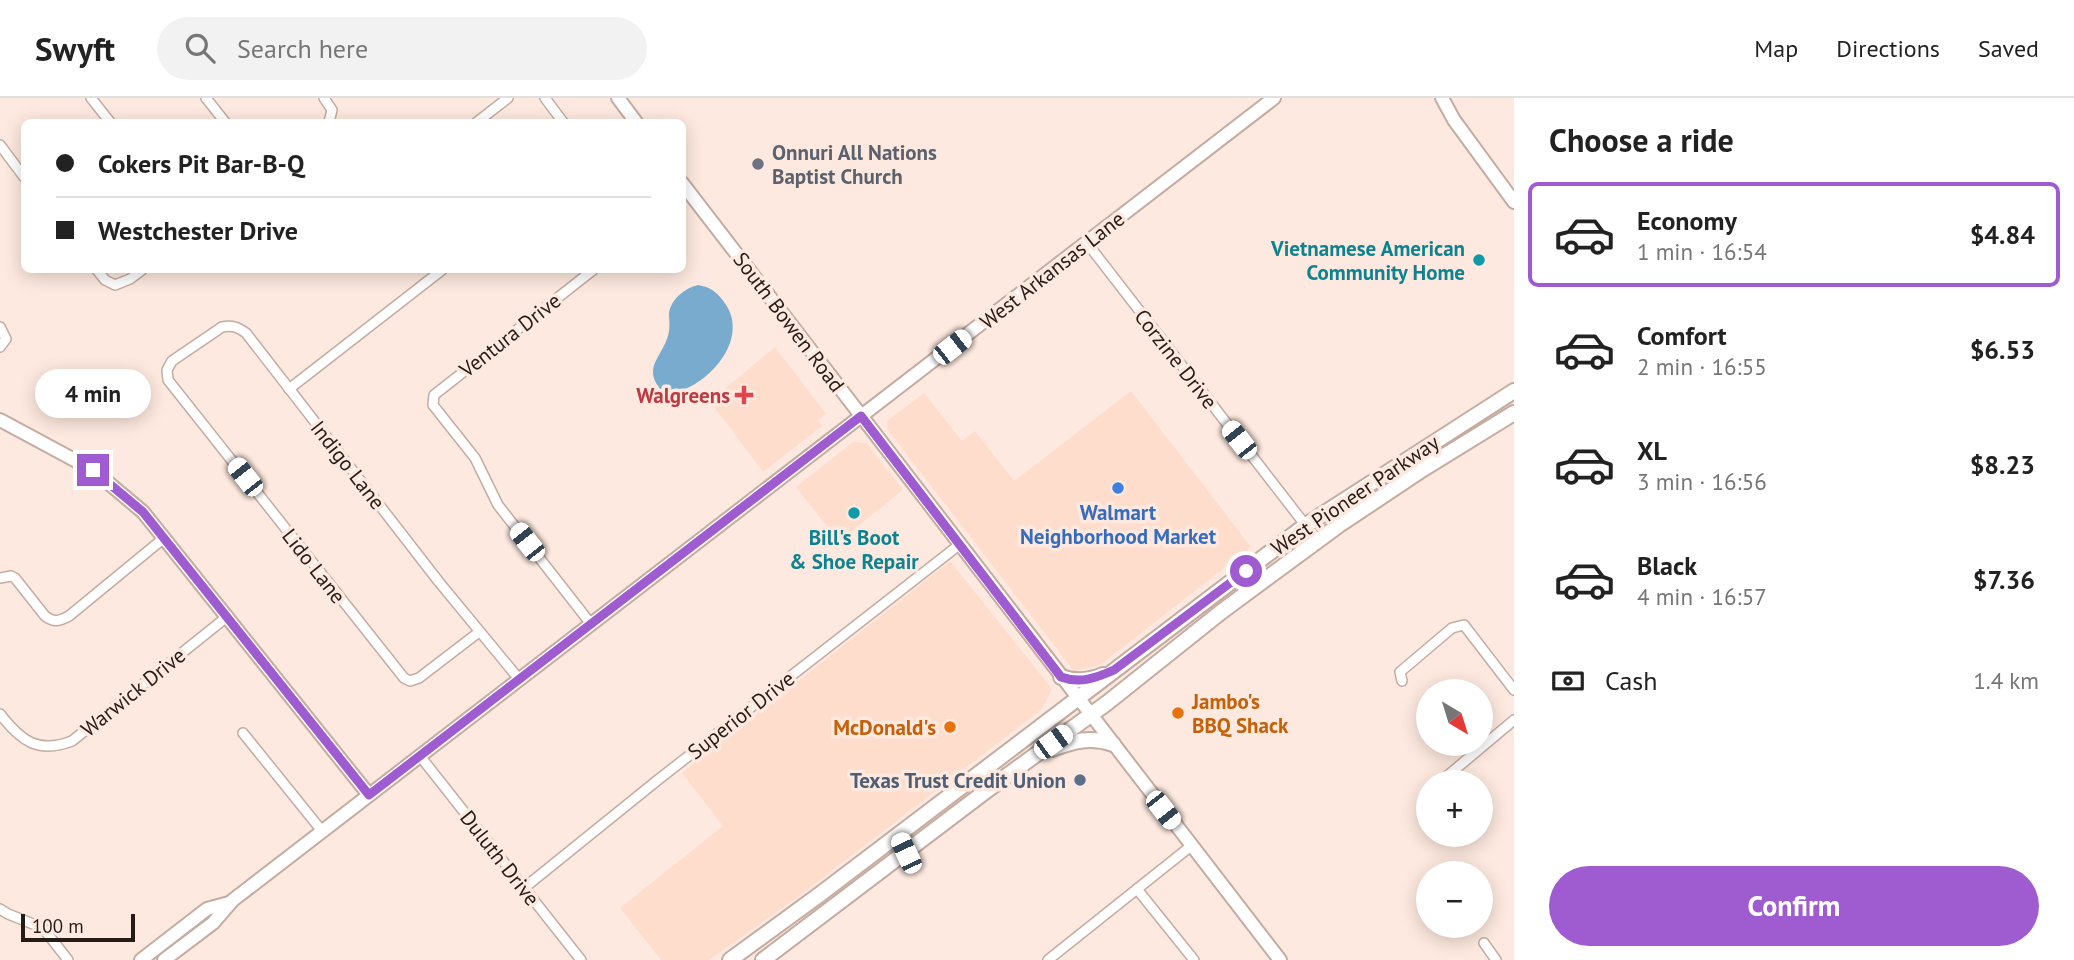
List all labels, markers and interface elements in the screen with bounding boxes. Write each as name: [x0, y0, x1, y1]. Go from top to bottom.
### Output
search box: [157, 17, 647, 80]
text: Swyft: [35, 27, 115, 70]
icon: search: [181, 29, 219, 67]
text: Search here: [237, 32, 368, 65]
text: Map: [1754, 33, 1798, 64]
text: Directions: [1836, 33, 1940, 64]
text: Saved: [1978, 33, 2039, 64]
text: Choose a ride: [1549, 119, 1734, 161]
place label: Onnuri All Nations Baptist Church: [772, 139, 937, 190]
text: Cokers Pit Bar-B-Q: [98, 147, 304, 180]
marker: Onnuri All Nations Baptist Church: [750, 156, 766, 172]
icon: car: [1553, 203, 1616, 266]
text: Economy: [1637, 204, 1737, 237]
street label: West Arkansas Lane: [974, 205, 1130, 335]
text: Westchester Drive: [98, 214, 298, 247]
text: $4.84: [1970, 218, 2035, 251]
place label: Vietnamese American Community Home: [1270, 235, 1465, 286]
text: 1 min · 16:54: [1637, 237, 1767, 266]
street label: South Bowen Road: [727, 247, 851, 397]
marker: Vietnamese American Community Home: [1471, 252, 1487, 268]
street label: Ventura Drive: [453, 287, 566, 384]
street label: Corzine Drive: [1129, 304, 1223, 414]
icon: car: [1553, 318, 1616, 381]
text: Comfort: [1637, 319, 1727, 352]
car: [929, 326, 976, 368]
text: $6.53: [1970, 333, 2035, 366]
text: 2 min · 16:55: [1637, 352, 1767, 381]
callout: 4 min: [35, 368, 151, 418]
text: 4 min: [65, 379, 121, 408]
place label: Walgreens: [636, 382, 730, 409]
marker: Walgreens: [736, 387, 752, 403]
street label: Indigo Lane: [305, 415, 391, 515]
car: [1218, 417, 1261, 463]
street label: West Pioneer Parkway: [1266, 429, 1444, 561]
icon: car: [1553, 433, 1616, 496]
text: XL: [1637, 434, 1667, 467]
text: $8.23: [1970, 448, 2035, 481]
route end: [77, 454, 109, 486]
car: [224, 454, 267, 500]
text: 3 min · 16:56: [1637, 467, 1767, 496]
marker: Walmart Neighborhood Market: [1110, 480, 1126, 496]
place label: Walmart Neighborhood Market: [1020, 499, 1217, 550]
marker: Bill's Boot & Shoe Repair: [846, 505, 862, 521]
car: [506, 519, 549, 565]
street label: Lido Lane: [276, 523, 352, 609]
place label: Bill's Boot & Shoe Repair: [789, 524, 919, 575]
icon: car: [1553, 548, 1616, 611]
text: Black: [1637, 549, 1697, 582]
route start: [1230, 555, 1262, 587]
text: $7.36: [1973, 563, 2035, 596]
text: 4 min · 16:57: [1637, 582, 1767, 611]
street label: Warwick Drive: [75, 642, 191, 742]
icon: cash: [1549, 662, 1587, 700]
text: Cash: [1605, 664, 1657, 697]
street label: Superior Drive: [682, 665, 800, 765]
text: 1.4 km: [1973, 666, 2039, 695]
north arrow: [1416, 679, 1493, 756]
map controls: [1416, 679, 1493, 938]
place label: Jambo's BBQ Shack: [1191, 688, 1289, 739]
marker: Jambo's BBQ Shack: [1170, 705, 1186, 721]
place label: McDonald's: [833, 714, 936, 741]
marker: McDonald's: [942, 719, 958, 735]
car: [1030, 721, 1077, 763]
place label: Texas Trust Credit Union: [850, 767, 1066, 794]
button: +: [1416, 770, 1493, 847]
marker: Texas Trust Credit Union: [1072, 772, 1088, 788]
car: [1142, 787, 1185, 833]
street label: Duluth Drive: [454, 805, 546, 911]
car: [888, 830, 925, 876]
button: −: [1416, 861, 1493, 938]
button: Confirm: [1549, 866, 2039, 946]
scale bar: [21, 911, 135, 943]
text: 100 m: [32, 914, 84, 938]

